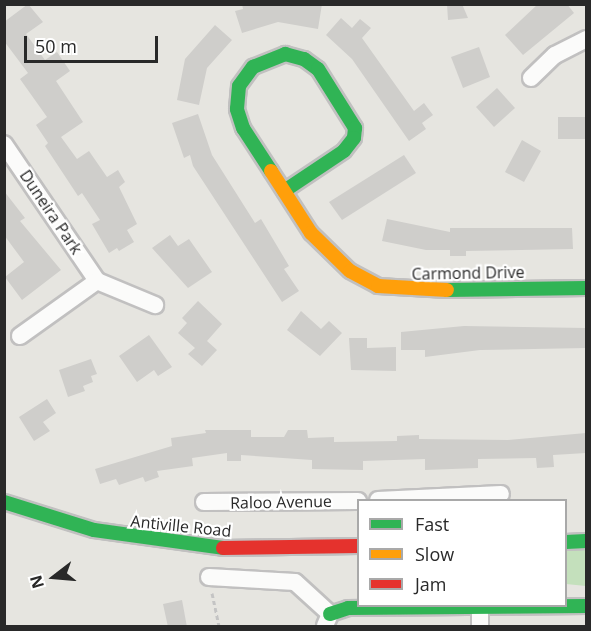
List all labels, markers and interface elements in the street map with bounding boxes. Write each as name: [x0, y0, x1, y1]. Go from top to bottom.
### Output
scale bar: [27, 24, 160, 62]
text: 50 m: [35, 34, 77, 58]
street label: Duneira Park: [16, 166, 86, 258]
street label: Carmond Drive: [411, 262, 525, 284]
street label: Raloo Avenue: [230, 492, 332, 512]
legend: [357, 499, 567, 607]
street label: Antiville Road: [130, 511, 232, 541]
text: Fast: [415, 512, 449, 536]
text: Slow: [415, 542, 454, 566]
north arrow: [24, 547, 84, 607]
text: Jam: [415, 572, 447, 596]
text: N: [24, 573, 49, 591]

